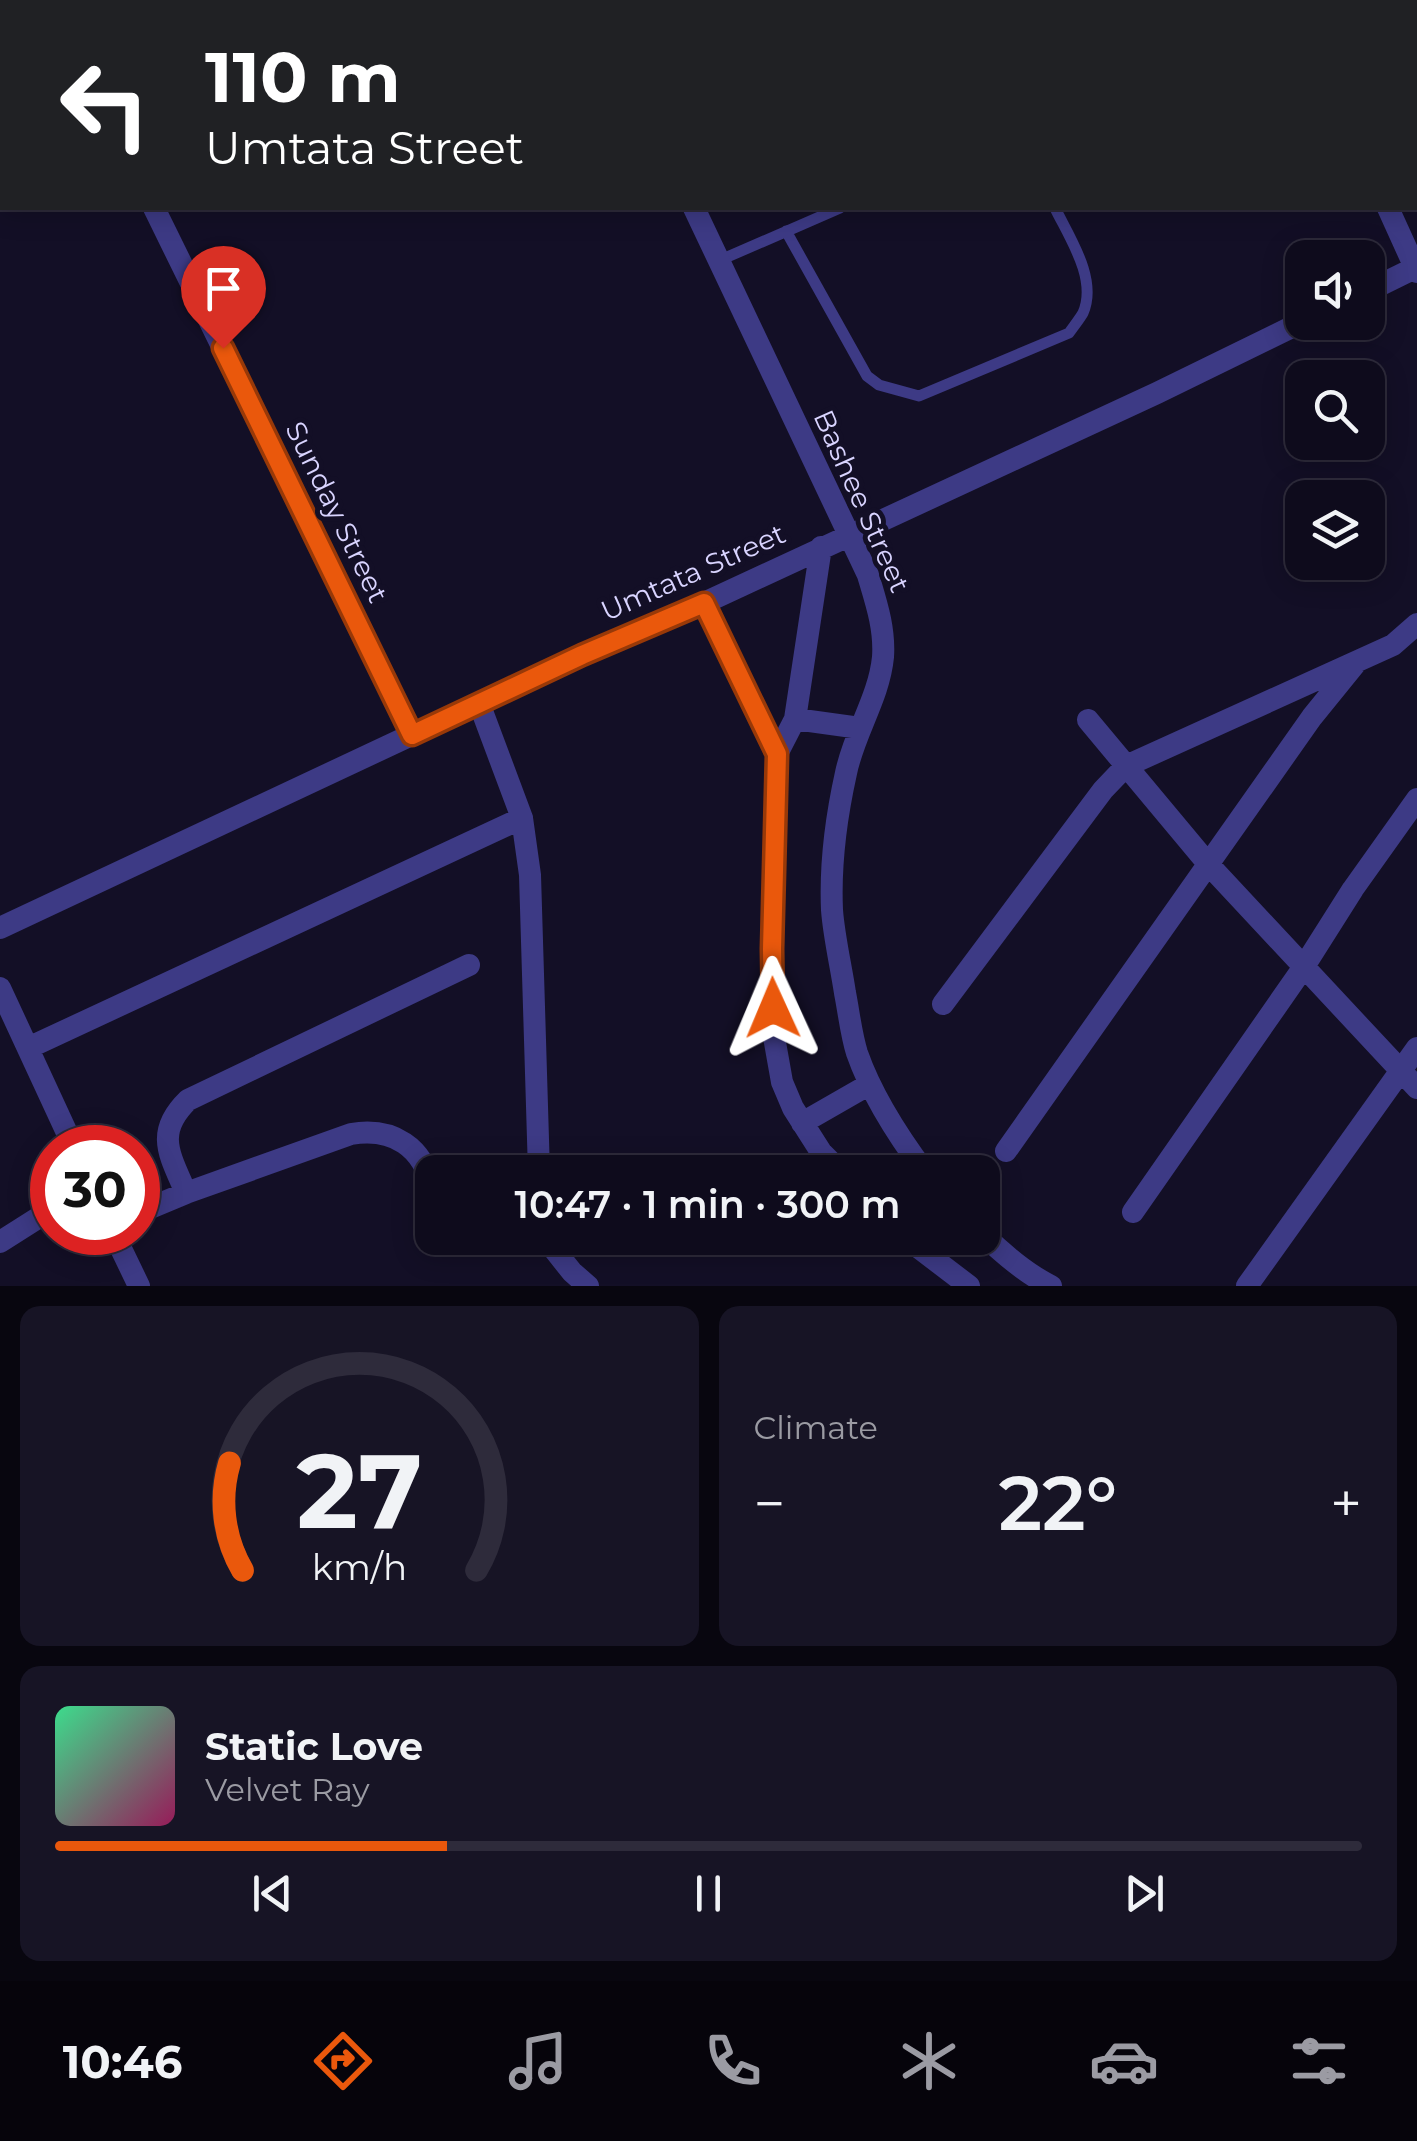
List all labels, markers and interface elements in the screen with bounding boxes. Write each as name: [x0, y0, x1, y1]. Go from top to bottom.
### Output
text: 110 m: [205, 34, 401, 120]
icon: left: [40, 40, 170, 170]
text: Umtata Street: [205, 120, 524, 175]
map controls: [1285, 240, 1385, 580]
button: sound: [1285, 240, 1385, 340]
pin: [181, 246, 266, 349]
icon: arrive: [196, 261, 251, 316]
button: search: [1285, 360, 1385, 460]
street label: Bashee Street: [807, 405, 917, 597]
street label: Sunday Street: [279, 416, 395, 608]
button: layers: [1285, 480, 1385, 580]
street label: Umtata Street: [595, 516, 791, 628]
position arrow: [721, 956, 825, 1060]
speed limit sign: 30: [30, 1125, 160, 1255]
text: 10:47 · 1 min · 300 m: [515, 1181, 900, 1228]
text: Climate: [754, 1408, 878, 1447]
text: 27: [296, 1427, 422, 1554]
text: 22°: [998, 1457, 1117, 1549]
text: −: [754, 1470, 785, 1537]
text: +: [1330, 1470, 1362, 1537]
text: km/h: [312, 1545, 407, 1589]
text: Static Love: [205, 1723, 423, 1770]
text: Velvet Ray: [205, 1770, 370, 1809]
icon: previous: [245, 1866, 300, 1921]
icon: pause: [681, 1866, 736, 1921]
icon: next: [1117, 1866, 1172, 1921]
icon: directions: [308, 2026, 378, 2096]
icon: music: [503, 2026, 573, 2096]
icon: phone: [698, 2026, 768, 2096]
icon: climate: [894, 2026, 964, 2096]
icon: car: [1089, 2026, 1159, 2096]
icon: filters: [1284, 2026, 1354, 2096]
text: 10:46: [63, 2034, 182, 2089]

